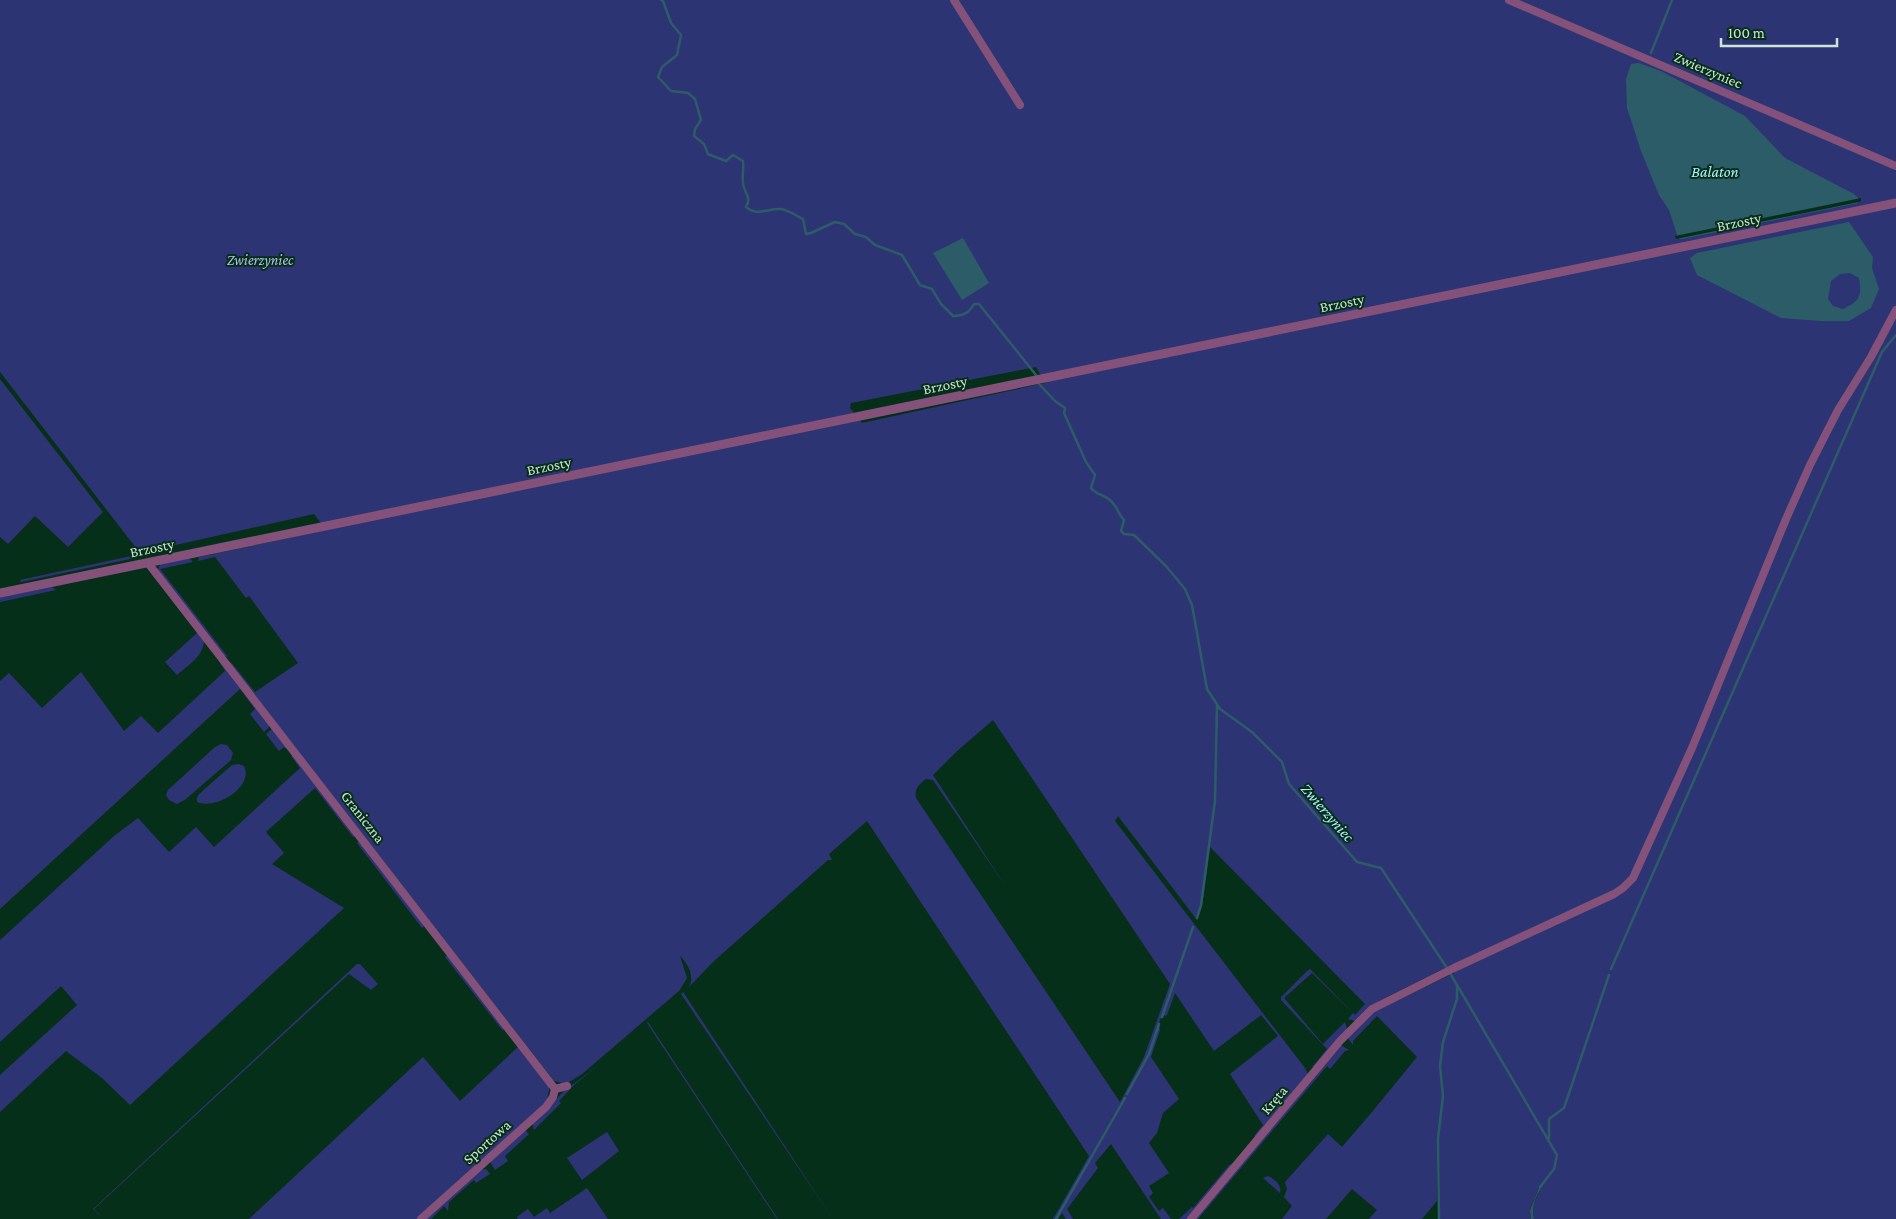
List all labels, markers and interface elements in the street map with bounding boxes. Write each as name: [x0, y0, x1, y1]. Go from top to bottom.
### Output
scale bar: [1721, 15, 1837, 47]
text: 100 m: [1728, 25, 1765, 41]
street label: Zwierzyniec: [1671, 48, 1745, 93]
water label: Balaton: [1691, 163, 1739, 180]
street label: Brzosty: [1715, 209, 1763, 235]
park label: Zwierzyniec: [227, 252, 294, 269]
street label: Brzosty: [1318, 290, 1366, 316]
street label: Brzosty: [921, 372, 969, 398]
street label: Brzosty: [525, 453, 573, 479]
street label: Brzosty: [128, 535, 176, 561]
water label: Zwierzyniec: [1297, 780, 1358, 846]
street label: Graniczna: [338, 788, 388, 846]
street label: Kręta: [1258, 1083, 1291, 1118]
street label: Sportowa: [460, 1117, 515, 1168]

